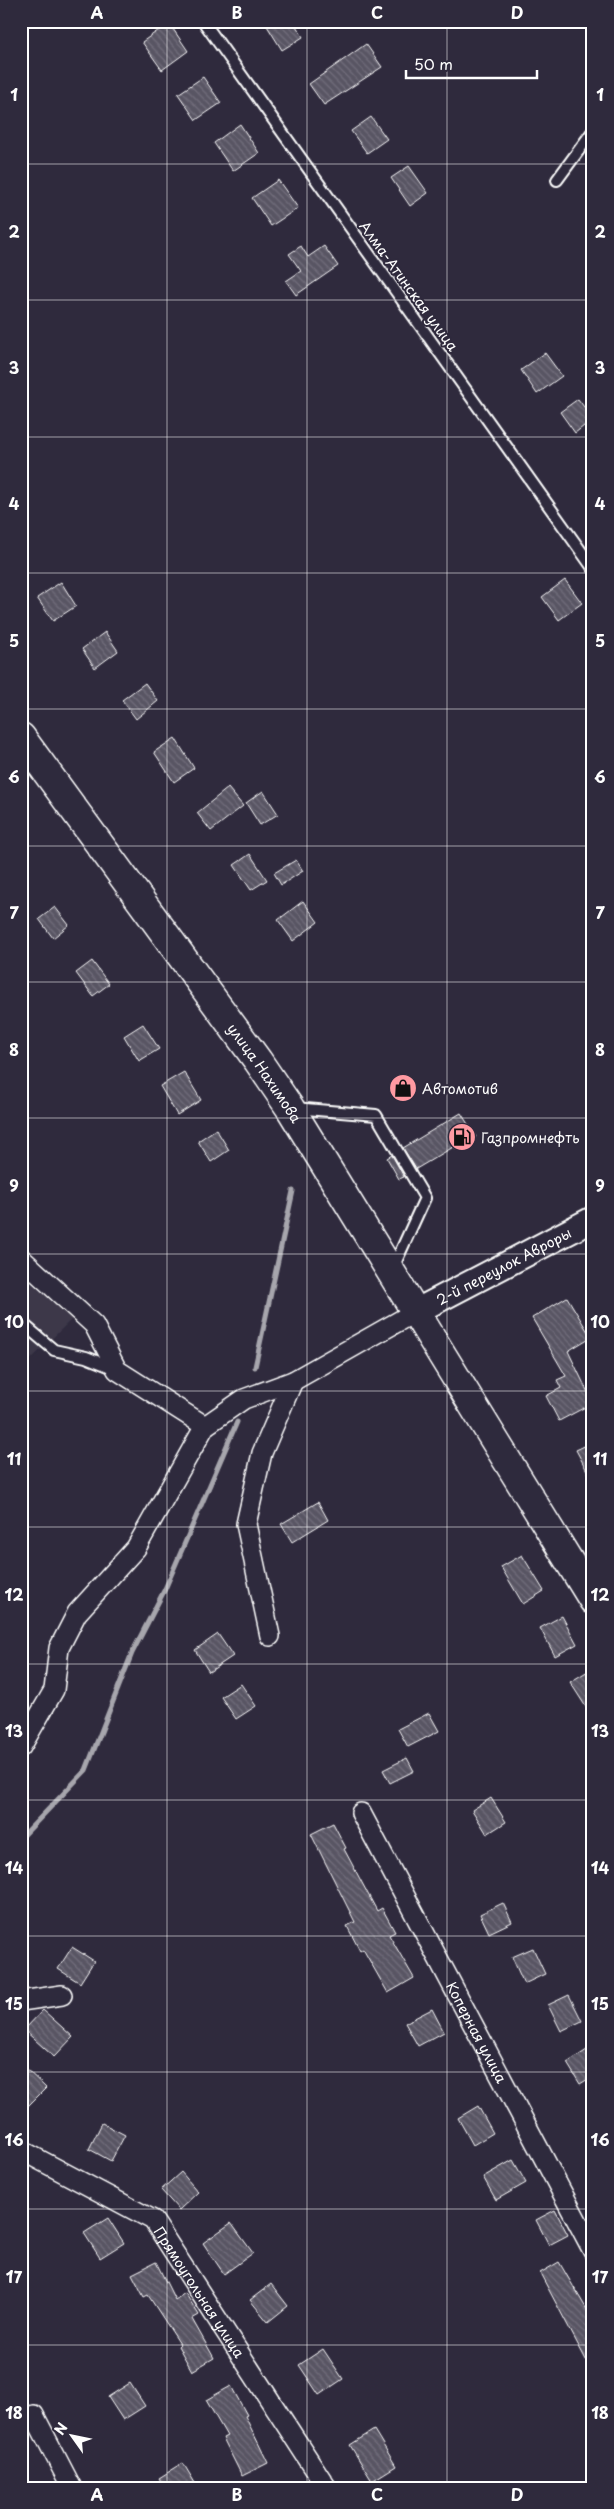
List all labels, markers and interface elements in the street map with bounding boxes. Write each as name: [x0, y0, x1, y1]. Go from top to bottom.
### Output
text: A: [91, 0, 104, 24]
text: B: [232, 0, 243, 24]
text: C: [371, 0, 383, 24]
text: D: [511, 0, 523, 24]
scale bar: [406, 48, 538, 80]
text: 50 m: [414, 52, 453, 75]
text: 1: [10, 82, 18, 106]
text: 1: [596, 82, 604, 106]
street label: Алма-Атинская улица: [355, 217, 464, 356]
text: 2: [8, 219, 20, 243]
text: 2: [594, 219, 606, 243]
text: 3: [9, 355, 19, 379]
text: 3: [595, 355, 605, 379]
text: 4: [9, 491, 20, 515]
text: 4: [595, 491, 606, 515]
text: 5: [9, 628, 19, 652]
text: 5: [595, 628, 605, 652]
text: 6: [8, 764, 20, 788]
text: 6: [594, 764, 606, 788]
text: 7: [9, 900, 19, 924]
text: 7: [595, 900, 605, 924]
street label: улица Нахимова: [223, 1018, 307, 1127]
text: 8: [9, 1037, 19, 1061]
text: 8: [595, 1037, 605, 1061]
shop icon: Автомотив: [388, 1073, 418, 1103]
place label: Автомотив: [422, 1078, 498, 1099]
fuel station icon: Газпромнефть: [447, 1122, 477, 1152]
place label: Газпромнефть: [481, 1127, 580, 1148]
text: 9: [9, 1173, 19, 1197]
text: 9: [595, 1173, 605, 1197]
street label: 2-й переулок Авроры: [432, 1222, 575, 1310]
text: 10: [4, 1309, 24, 1333]
text: 10: [590, 1309, 610, 1333]
text: 11: [7, 1446, 21, 1470]
text: 11: [593, 1446, 607, 1470]
text: 12: [5, 1582, 23, 1606]
text: 12: [591, 1582, 609, 1606]
text: 13: [5, 1718, 23, 1742]
text: 13: [591, 1718, 609, 1742]
text: 14: [5, 1855, 23, 1879]
text: 14: [591, 1855, 609, 1879]
street label: Коперная улица: [442, 1978, 513, 2087]
text: 15: [5, 1991, 23, 2015]
text: 15: [591, 1991, 609, 2015]
text: 16: [5, 2127, 23, 2151]
text: 16: [591, 2127, 609, 2151]
street label: Прямоугольная улица: [149, 2222, 250, 2362]
text: 17: [6, 2264, 23, 2288]
text: 17: [592, 2264, 609, 2288]
text: 18: [5, 2400, 23, 2424]
text: 18: [591, 2400, 609, 2424]
north arrow: [48, 2412, 98, 2462]
text: N: [49, 2418, 73, 2439]
text: A: [91, 2482, 104, 2506]
text: B: [232, 2482, 243, 2506]
text: C: [371, 2482, 383, 2506]
text: D: [511, 2482, 523, 2506]

